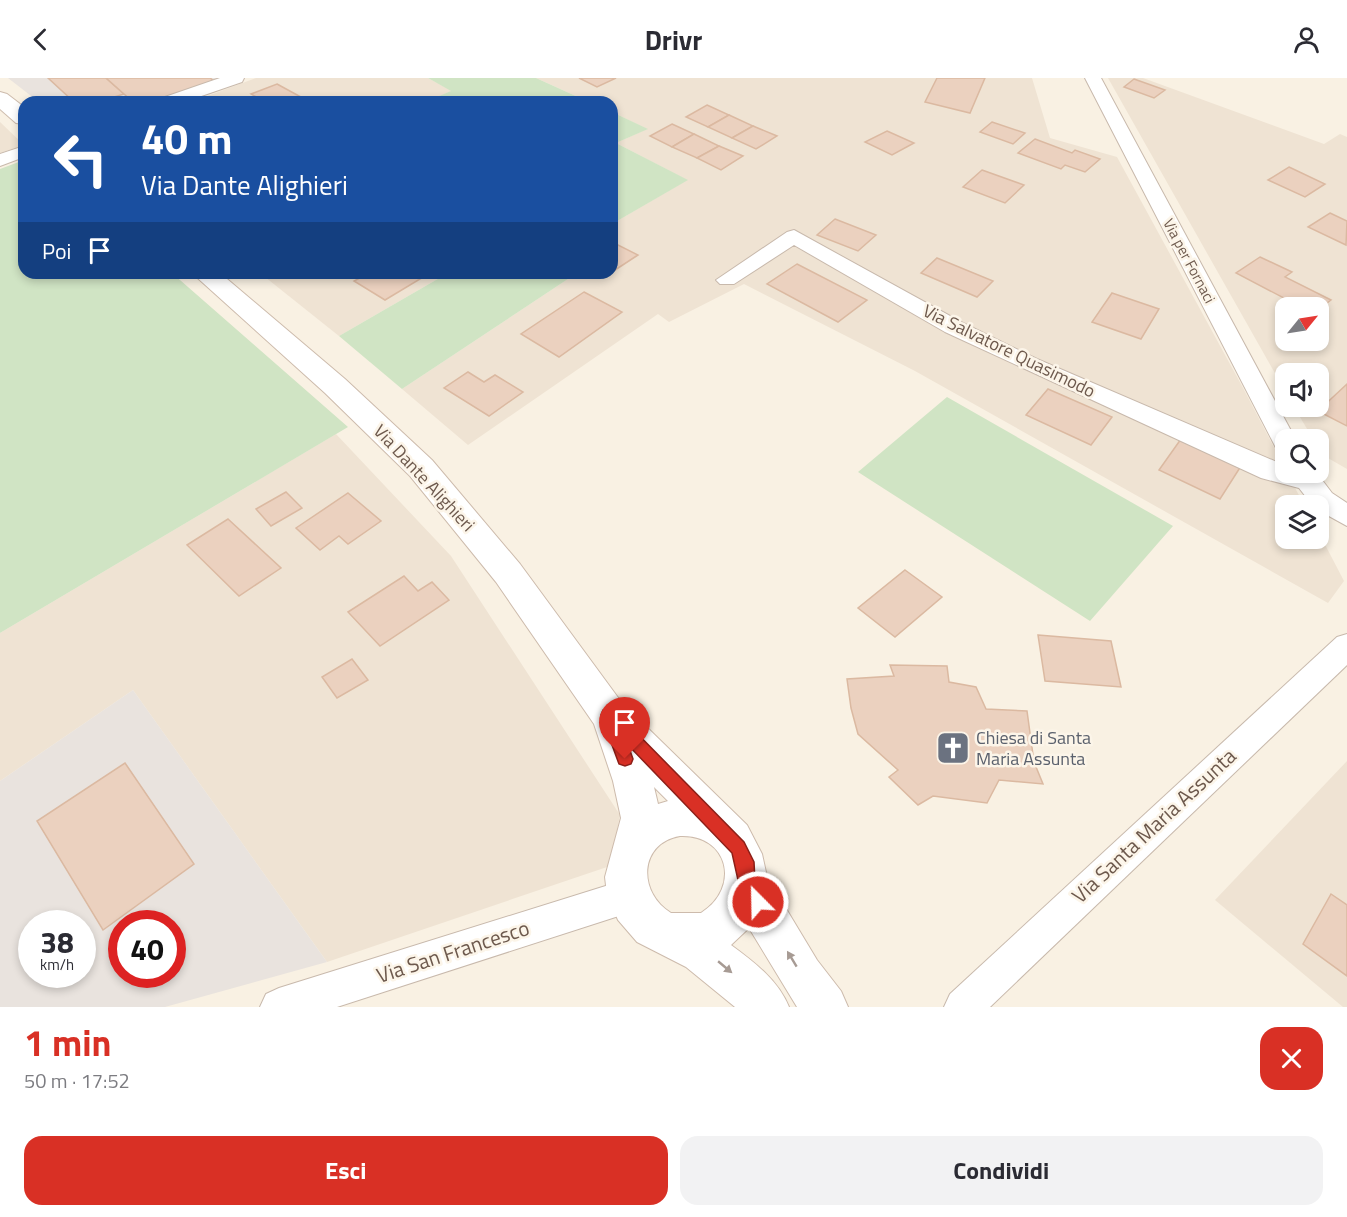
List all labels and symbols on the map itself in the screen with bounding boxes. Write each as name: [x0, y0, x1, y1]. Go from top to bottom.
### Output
street label: Via per Fornaci: [1157, 214, 1221, 307]
street label: Via Salvatore Quasimodo: [918, 297, 1100, 404]
north arrow: [1275, 297, 1329, 351]
street label: Via Dante Alighieri: [367, 418, 481, 537]
pin: [599, 697, 650, 759]
place label: Chiesa di Santa Maria Assunta: [976, 724, 1091, 772]
church icon: Chiesa di Santa Maria Assunta: [935, 730, 971, 766]
street label: Via Santa Maria Assunta: [1064, 740, 1243, 910]
position arrow: [726, 870, 790, 934]
speed limit sign: 40: [108, 910, 186, 988]
street label: Via San Francesco: [372, 911, 533, 991]
one-way arrow: [786, 951, 797, 967]
one-way arrow: [717, 960, 732, 973]

